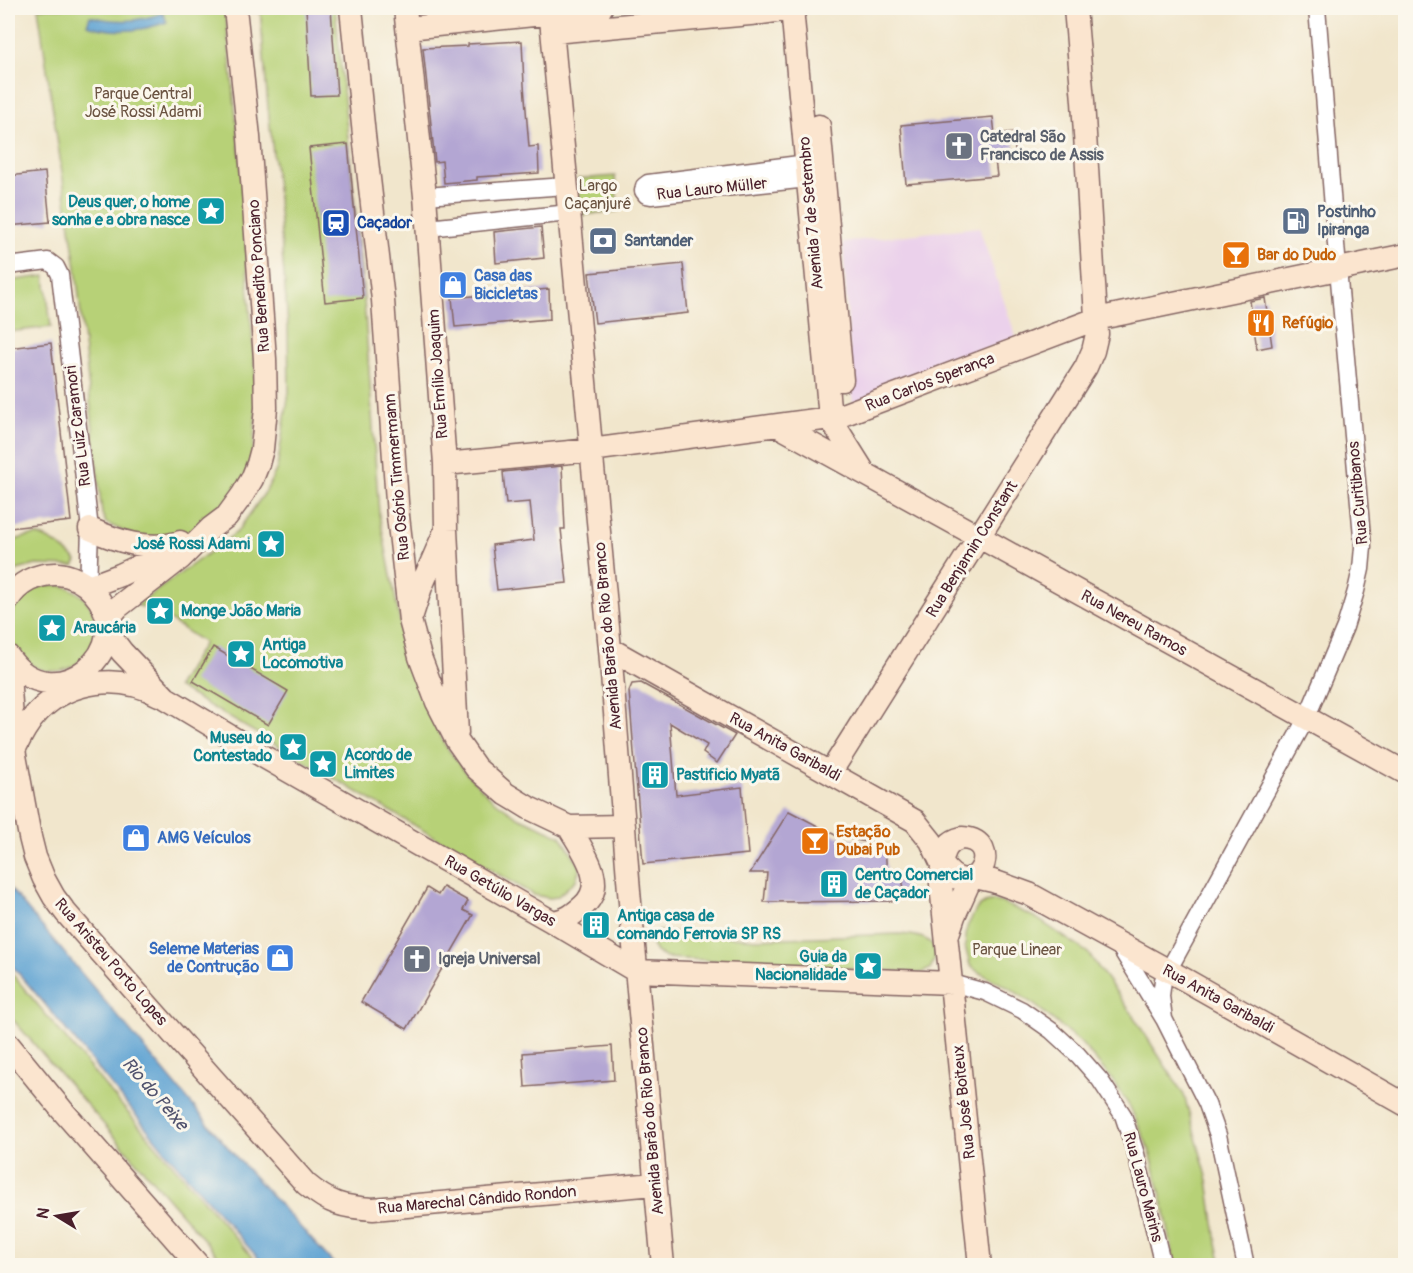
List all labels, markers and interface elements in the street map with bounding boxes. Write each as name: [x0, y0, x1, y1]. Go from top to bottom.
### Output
park label: Parque Central José Rossi Adami: [85, 84, 201, 122]
place label: Catedral São Francisco de Assis: [980, 127, 1105, 165]
church icon: Catedral São Francisco de Assis: [943, 130, 975, 162]
street label: Avenida 7 de Setembro: [794, 135, 828, 290]
street label: Rua Lauro Müller: [656, 173, 768, 205]
park label: Largo Caçanjurê: [564, 176, 632, 214]
place label: Deus quer, o home sonha e a obra nasce: [52, 192, 191, 230]
place icon: Deus quer, o home sonha e a obra nasce: [195, 195, 227, 227]
street label: Rua Benedito Ponciano: [244, 198, 274, 353]
place label: Postinho Ipiranga: [1317, 202, 1376, 240]
fuel station icon: Postinho Ipiranga: [1280, 205, 1312, 237]
station icon: Caçador: [320, 207, 352, 239]
place label: Caçador: [357, 213, 412, 233]
bank icon: Santander: [587, 225, 619, 257]
place label: Santander: [624, 231, 694, 251]
bar icon: Bar do Dudo: [1220, 239, 1252, 271]
place label: Bar do Dudo: [1257, 245, 1337, 265]
place label: Casa das Bicicletas: [474, 266, 539, 304]
shop icon: Casa das Bicicletas: [437, 269, 469, 301]
restaurant icon: Refúgio: [1245, 307, 1277, 339]
street label: Rua Emílio Joaquim: [423, 309, 453, 439]
place label: Refúgio: [1282, 313, 1334, 333]
street label: Rua Carlos Sperança: [863, 348, 997, 416]
street label: Rua Luiz Caramori: [61, 364, 95, 488]
street label: Rua Osório Timmermann: [380, 393, 414, 561]
street label: Rua Curitibanos: [1344, 440, 1372, 546]
street label: Rua Benjamin Constant: [922, 477, 1022, 621]
place icon: José Rossi Adami: [255, 528, 287, 560]
place label: José Rossi Adami: [133, 534, 250, 554]
street label: Avenida Barão do Rio Branco: [590, 541, 626, 731]
street label: Rua Nereu Ramos: [1077, 586, 1191, 660]
place icon: Monge João Maria: [144, 595, 176, 627]
place label: Monge João Maria: [181, 601, 302, 621]
place icon: Araucária: [36, 612, 68, 644]
place label: Araucária: [73, 618, 136, 638]
place label: Antiga Locomotiva: [262, 635, 344, 673]
place icon: Antiga Locomotiva: [225, 638, 257, 670]
street label: Rua Anita Garibaldi: [726, 708, 844, 786]
place label: Museu do Contestado: [193, 728, 272, 766]
place icon: Museu do Contestado: [277, 731, 309, 763]
place label: Acordo de Limites: [344, 745, 413, 783]
place icon: Acordo de Limites: [307, 748, 339, 780]
building icon: Pastificio Myatã: [639, 759, 671, 791]
place label: Pastificio Myatã: [676, 765, 780, 785]
shop icon: AMG Veículos: [120, 822, 152, 854]
place label: Estação Dubai Pub: [836, 822, 900, 860]
bar icon: Estação Dubai Pub: [799, 825, 831, 857]
place label: AMG Veículos: [157, 828, 252, 848]
street label: Rua Getúlio Vargas: [441, 851, 559, 931]
place label: Centro Comercial de Caçador: [855, 865, 973, 903]
building icon: Centro Comercial de Caçador: [818, 868, 850, 900]
street label: Rua Aristeu Porto Lopes: [50, 894, 172, 1030]
place label: Antiga casa de comando Ferrovia SP RS: [616, 906, 781, 944]
building icon: Antiga casa de comando Ferrovia SP RS: [580, 909, 612, 941]
place label: Seleme Materias de Contrução: [149, 939, 260, 977]
park label: Parque Linear: [972, 940, 1062, 960]
shop icon: Seleme Materias de Contrução: [264, 942, 296, 974]
church icon: Igreja Universal: [401, 943, 433, 975]
place label: Guia da Nacionalidade: [755, 947, 848, 985]
place label: Igreja Universal: [438, 949, 541, 969]
place icon: Guia da Nacionalidade: [852, 950, 884, 982]
street label: Rua Anita Garibaldi: [1159, 960, 1277, 1038]
street label: Avenida Barão do Rio Branco: [632, 1026, 668, 1216]
street label: Rua José Boiteux: [948, 1044, 980, 1160]
water label: Rio do Peixe: [117, 1053, 194, 1137]
street label: Rua Lauro Marins: [1119, 1130, 1167, 1244]
street label: Rua Marechal Cândido Rondon: [377, 1181, 577, 1219]
north arrow: [27, 1186, 87, 1246]
text: N: [32, 1206, 54, 1221]

